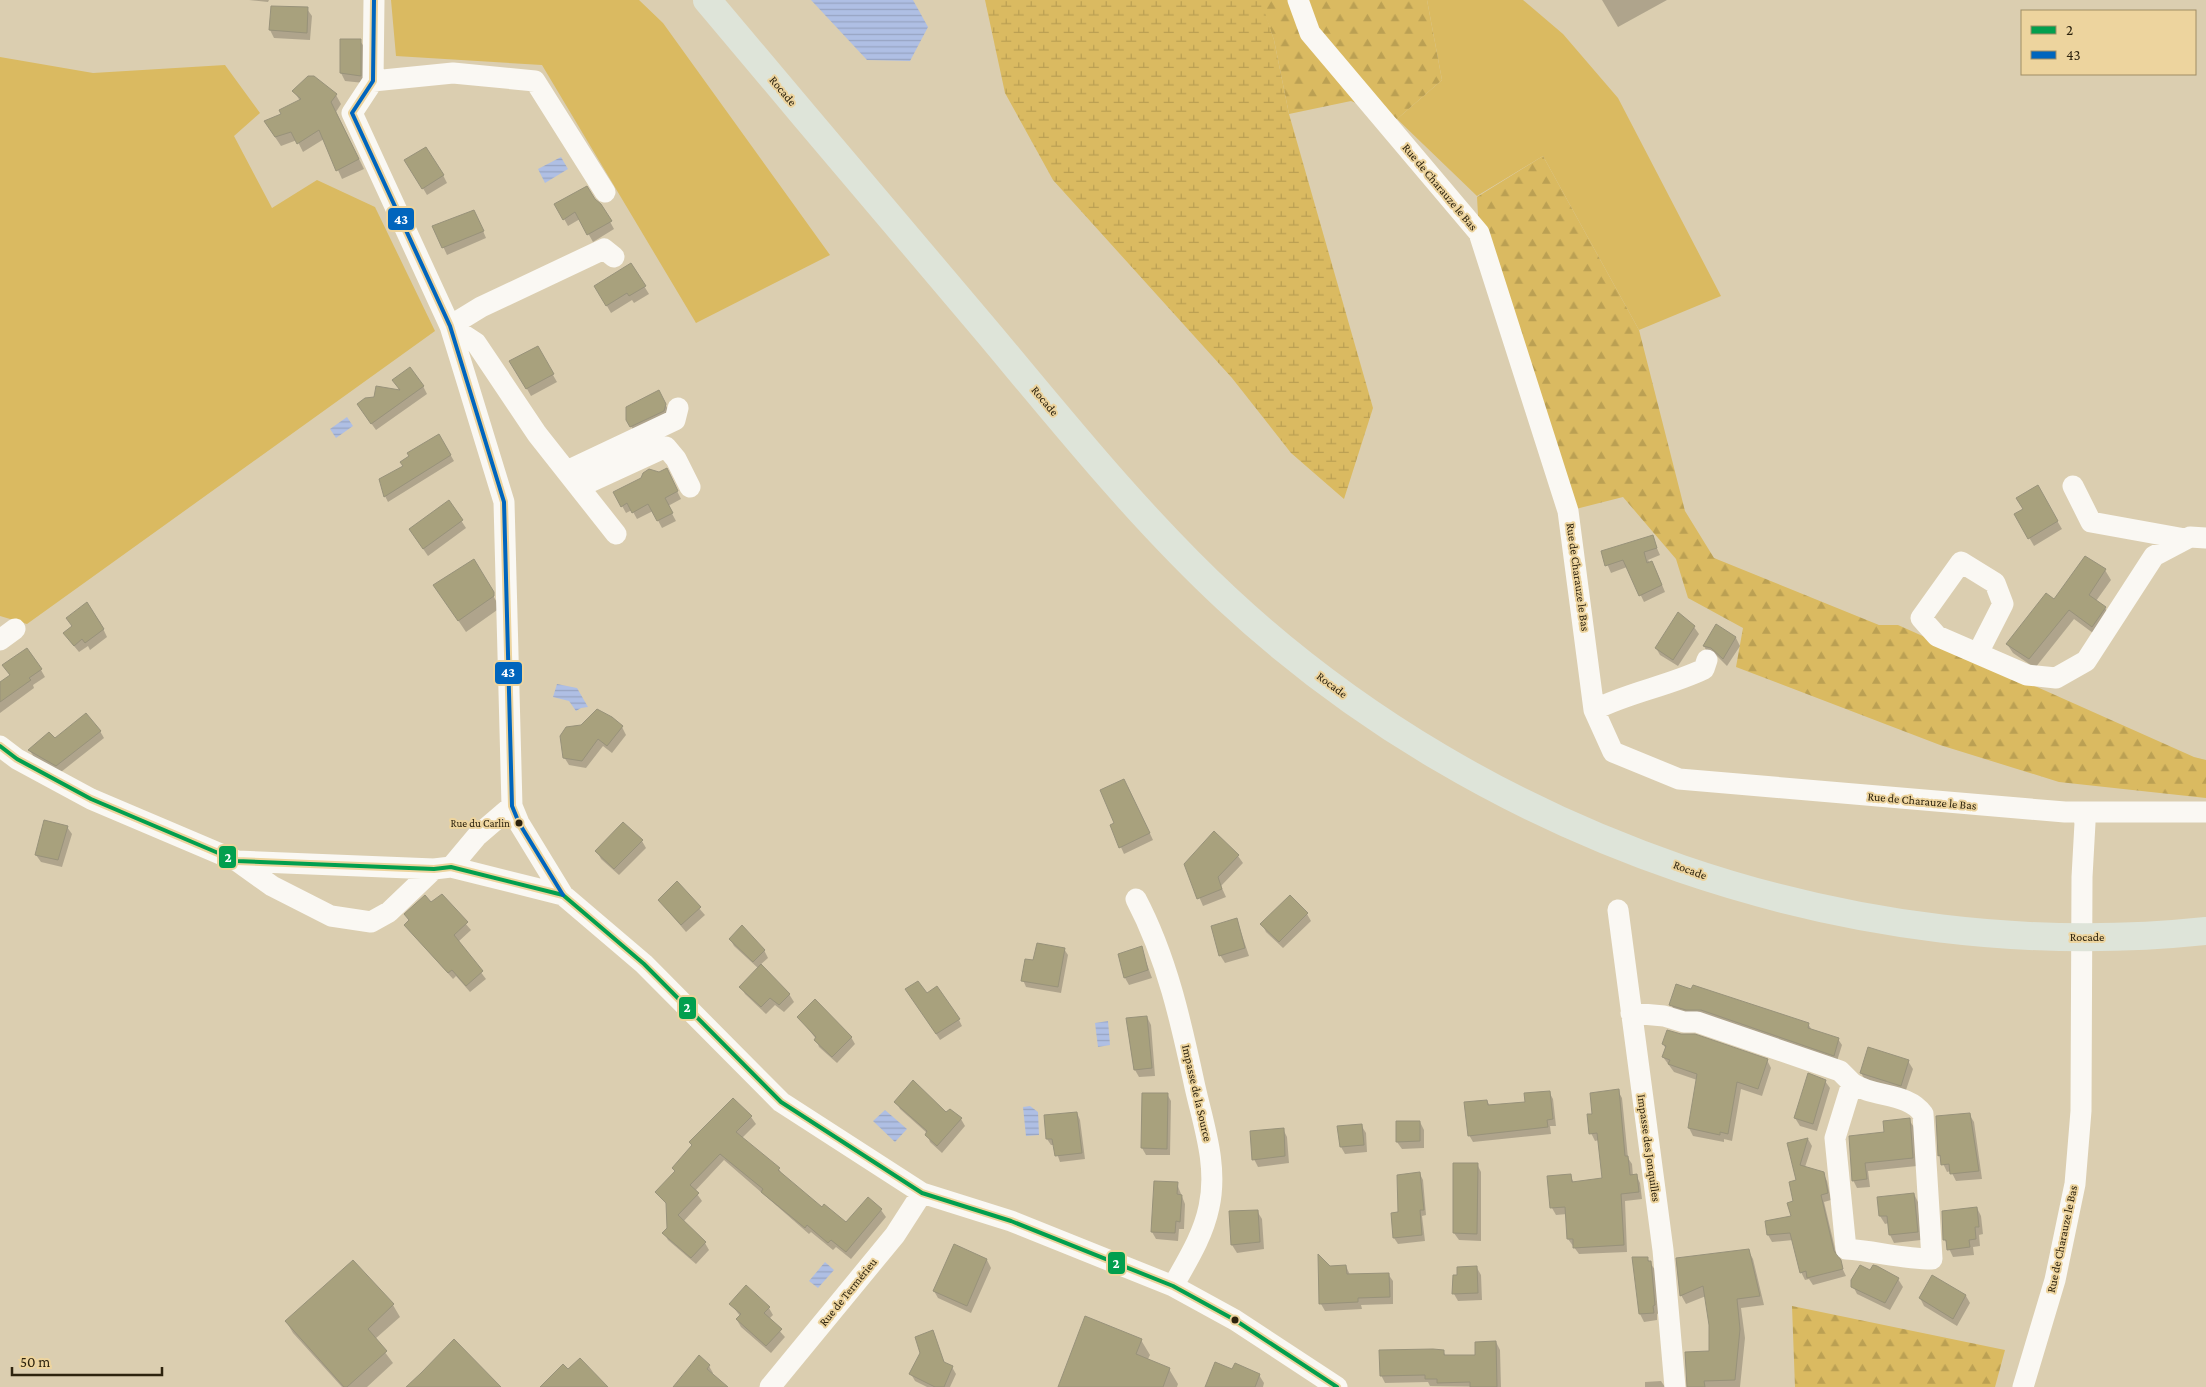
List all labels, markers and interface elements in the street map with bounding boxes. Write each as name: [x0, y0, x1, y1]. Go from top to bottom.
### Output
legend: [2021, 10, 2196, 75]
text: 2: [2066, 22, 2073, 38]
text: 43: [2066, 47, 2081, 63]
street label: Rocade: [767, 73, 799, 109]
street label: Rue de Charauze le Bas: [1399, 141, 1481, 234]
line badge: 43: [387, 207, 415, 231]
text: 43: [394, 211, 408, 227]
street label: Rocade: [1029, 383, 1061, 419]
street label: Rue de Charauze le Bas: [1563, 522, 1593, 632]
line badge: 43: [494, 661, 523, 685]
text: 43: [501, 664, 515, 680]
street label: Rocade: [1314, 669, 1350, 701]
street label: Rue de Charauze le Bas: [1867, 789, 1977, 813]
place label: Rue du Carlin: [451, 817, 510, 829]
marker: Rue du Carlin: [514, 818, 524, 828]
line badge: 2: [218, 845, 237, 869]
text: 2: [224, 849, 232, 865]
street label: Rocade: [1671, 858, 1709, 882]
street label: Rocade: [2070, 930, 2104, 944]
line badge: 2: [678, 996, 697, 1020]
text: 2: [683, 999, 691, 1015]
street label: Impasse de la Source: [1179, 1043, 1215, 1143]
street label: Impasse des Jonquilles: [1635, 1093, 1664, 1203]
street label: Rue de Charauze le Bas: [2044, 1184, 2080, 1294]
line badge: 2: [1107, 1251, 1126, 1275]
street label: Rue de Termérieu: [816, 1255, 880, 1329]
text: 2: [1112, 1255, 1120, 1271]
unlabelled marker: [1230, 1315, 1240, 1325]
scale bar: [12, 1344, 162, 1376]
text: 50 m: [20, 1354, 50, 1370]

